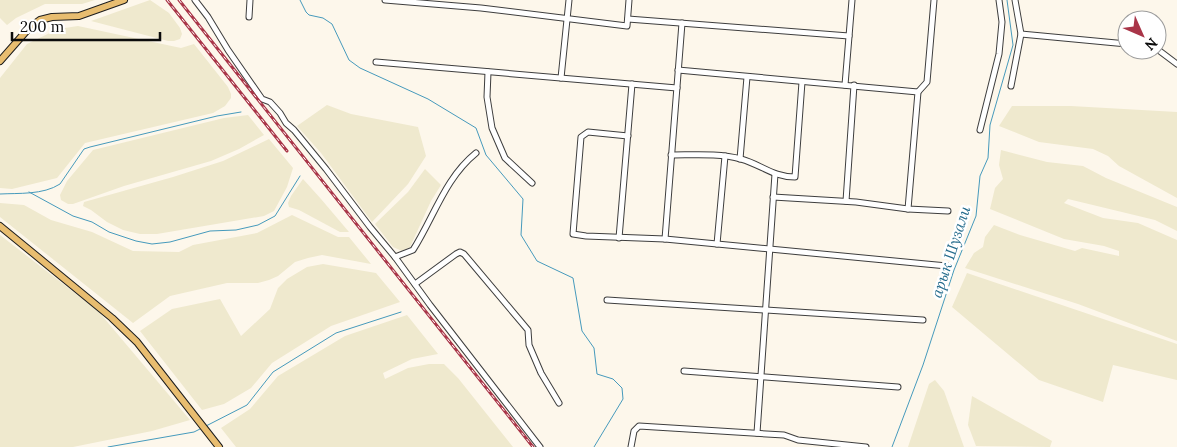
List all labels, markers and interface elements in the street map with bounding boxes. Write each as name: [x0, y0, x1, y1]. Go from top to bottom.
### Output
scale bar: [12, 10, 160, 42]
north arrow: [1117, 10, 1167, 60]
text: 200 m: [20, 17, 64, 36]
text: N: [1141, 34, 1161, 55]
water label: арык Шузали: [927, 203, 974, 300]

